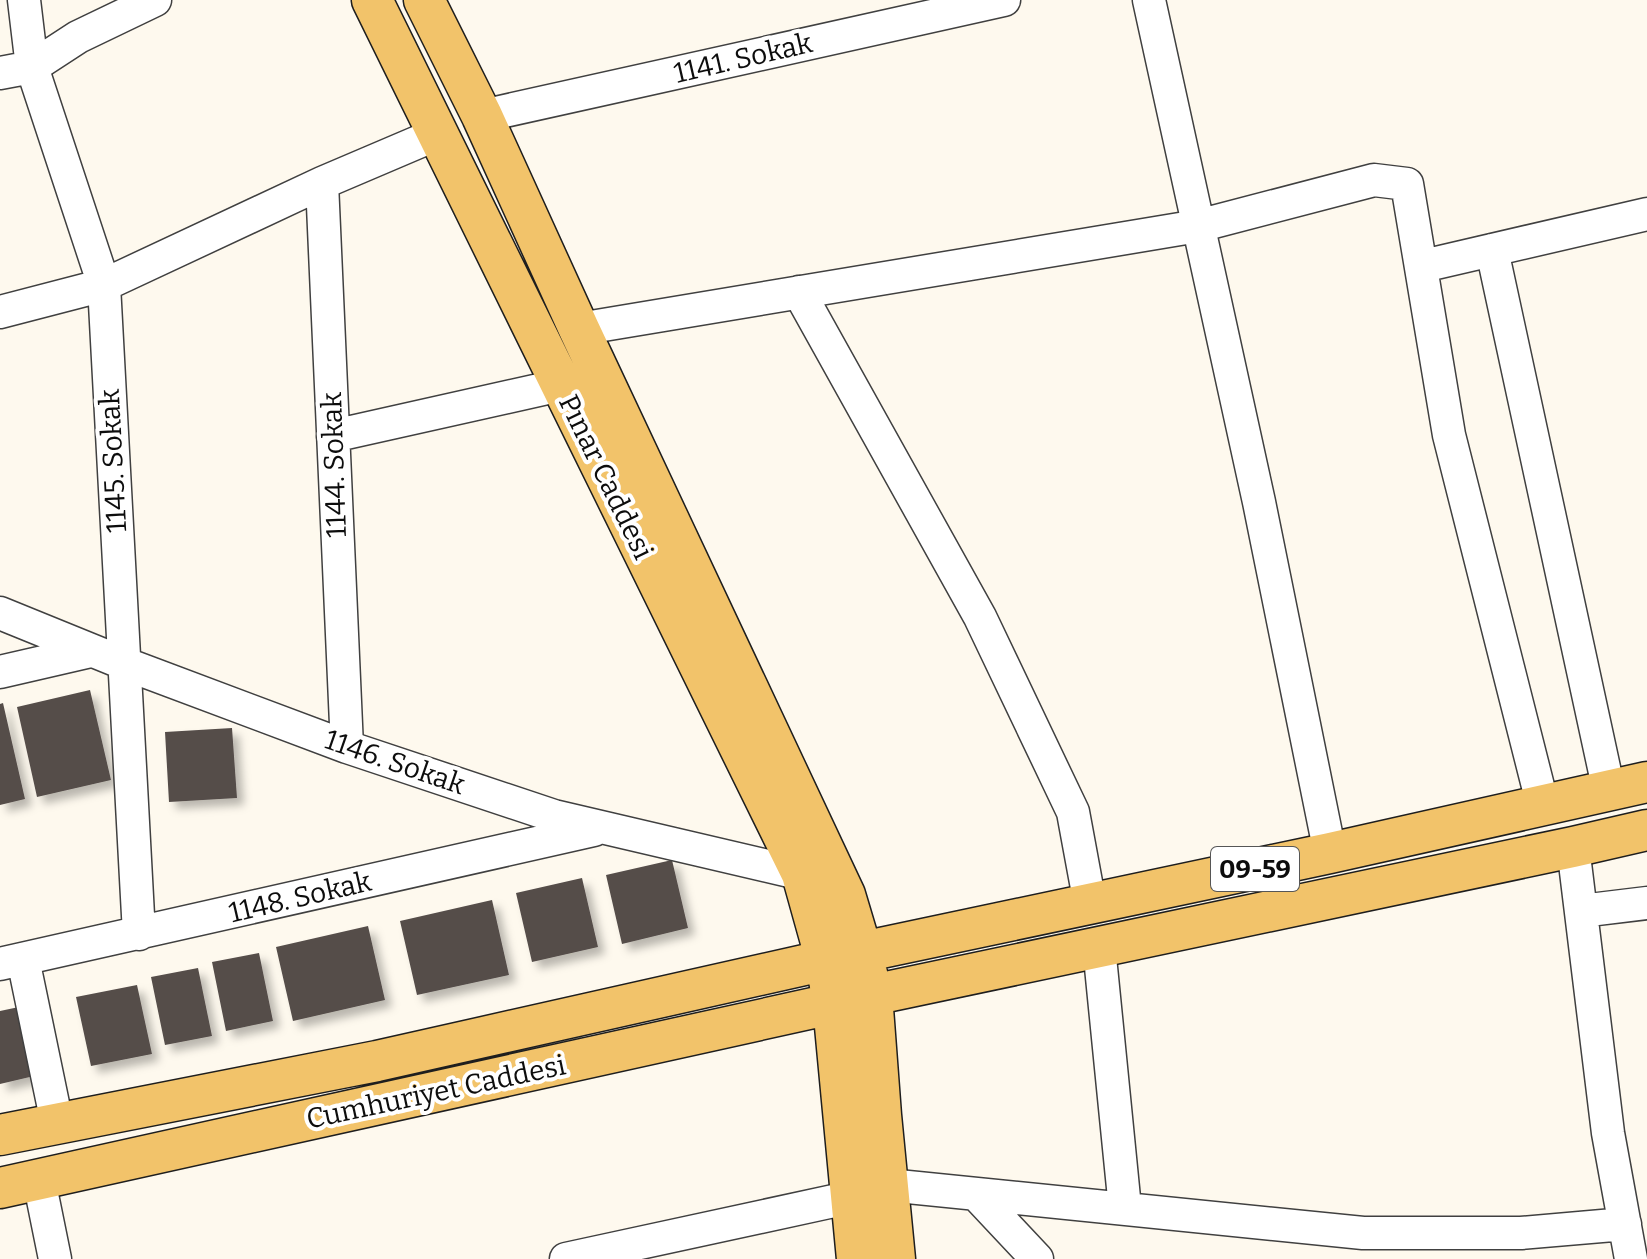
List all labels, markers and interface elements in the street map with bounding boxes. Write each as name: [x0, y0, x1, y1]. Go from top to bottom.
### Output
street label: 1141. Sokak: [671, 26, 815, 90]
street label: 1145. Sokak: [93, 388, 133, 534]
street label: Pınar Caddesi: [552, 389, 660, 565]
street label: 1144. Sokak: [315, 391, 353, 538]
street label: 1146. Sokak: [321, 723, 469, 801]
road number: 09-59: [1211, 847, 1299, 891]
street label: 1148. Sokak: [226, 865, 374, 929]
street label: Cumhuriyet Caddesi: [303, 1048, 569, 1136]

